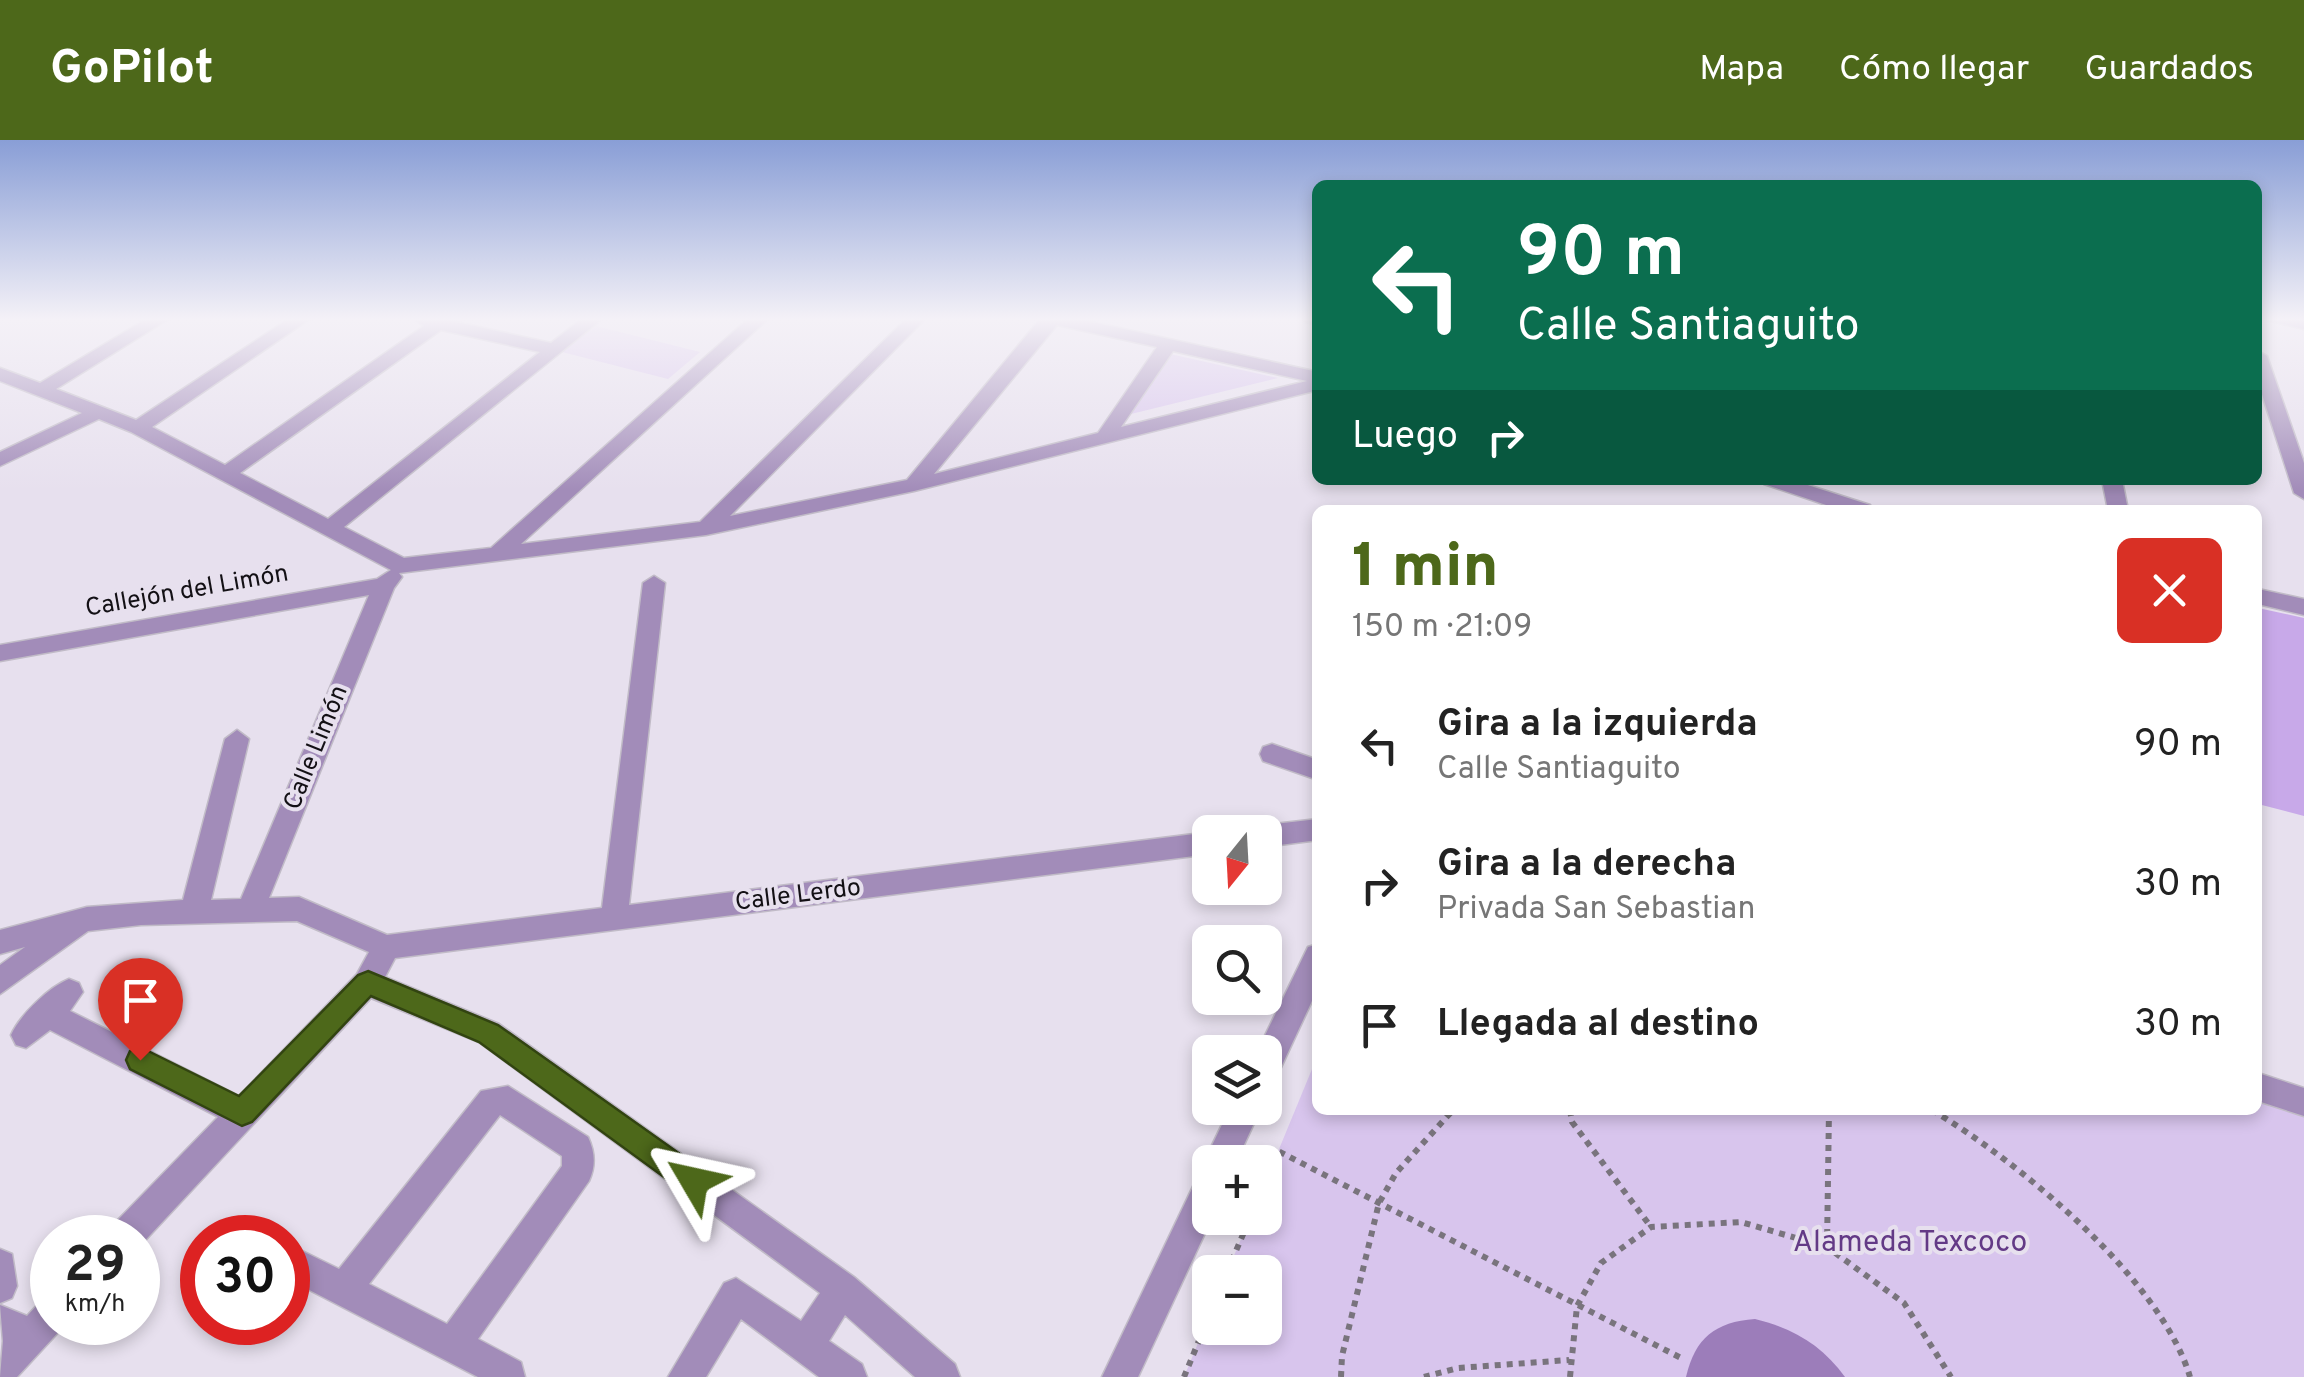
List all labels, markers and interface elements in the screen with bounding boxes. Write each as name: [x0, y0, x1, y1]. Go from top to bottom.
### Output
text: GoPilot: [50, 40, 214, 100]
text: Mapa: [1699, 48, 1784, 92]
text: Cómo llegar: [1839, 48, 2029, 92]
text: Guardados: [2084, 48, 2254, 92]
text: 90 m: [1517, 212, 1685, 301]
icon: left: [1352, 220, 1482, 350]
text: Calle Santiaguito: [1517, 299, 1860, 356]
icon: right: [1478, 410, 1533, 465]
text: Luego: [1352, 413, 1458, 462]
text: 1 min: [1352, 532, 1499, 608]
button: close: [2117, 538, 2222, 643]
street label: Callejón del Limón: [83, 558, 291, 626]
text: 150 m · 21:09: [1352, 608, 1532, 648]
street label: Calle Limón: [278, 681, 356, 815]
text: Gira a la izquierda: [1437, 701, 1758, 750]
icon: left: [1352, 718, 1407, 773]
text: 90 m: [2134, 721, 2222, 770]
text: Calle Santiaguito: [1437, 750, 1681, 790]
north arrow: [1192, 815, 1282, 905]
map controls: [1192, 815, 1282, 1345]
text: Gira a la derecha: [1437, 841, 1736, 890]
icon: right: [1352, 858, 1407, 913]
text: 30 m: [2134, 861, 2222, 910]
street label: Calle Lerdo: [733, 872, 863, 920]
text: Privada San Sebastian: [1437, 890, 1756, 930]
button: search: [1192, 925, 1282, 1015]
pin: [98, 958, 183, 1061]
icon: arrive: [113, 973, 168, 1028]
icon: arrive: [1352, 998, 1407, 1053]
text: Llegada al destino: [1437, 1001, 1759, 1050]
text: 30 m: [2134, 1001, 2222, 1050]
button: layers: [1192, 1035, 1282, 1125]
position arrow: [642, 1129, 746, 1233]
button: +: [1192, 1145, 1282, 1235]
speed limit sign: 30: [180, 1215, 310, 1345]
park label: Alameda Texcoco: [1793, 1225, 2027, 1262]
text: 29: [64, 1236, 126, 1299]
button: −: [1192, 1255, 1282, 1345]
text: km/h: [65, 1289, 125, 1321]

